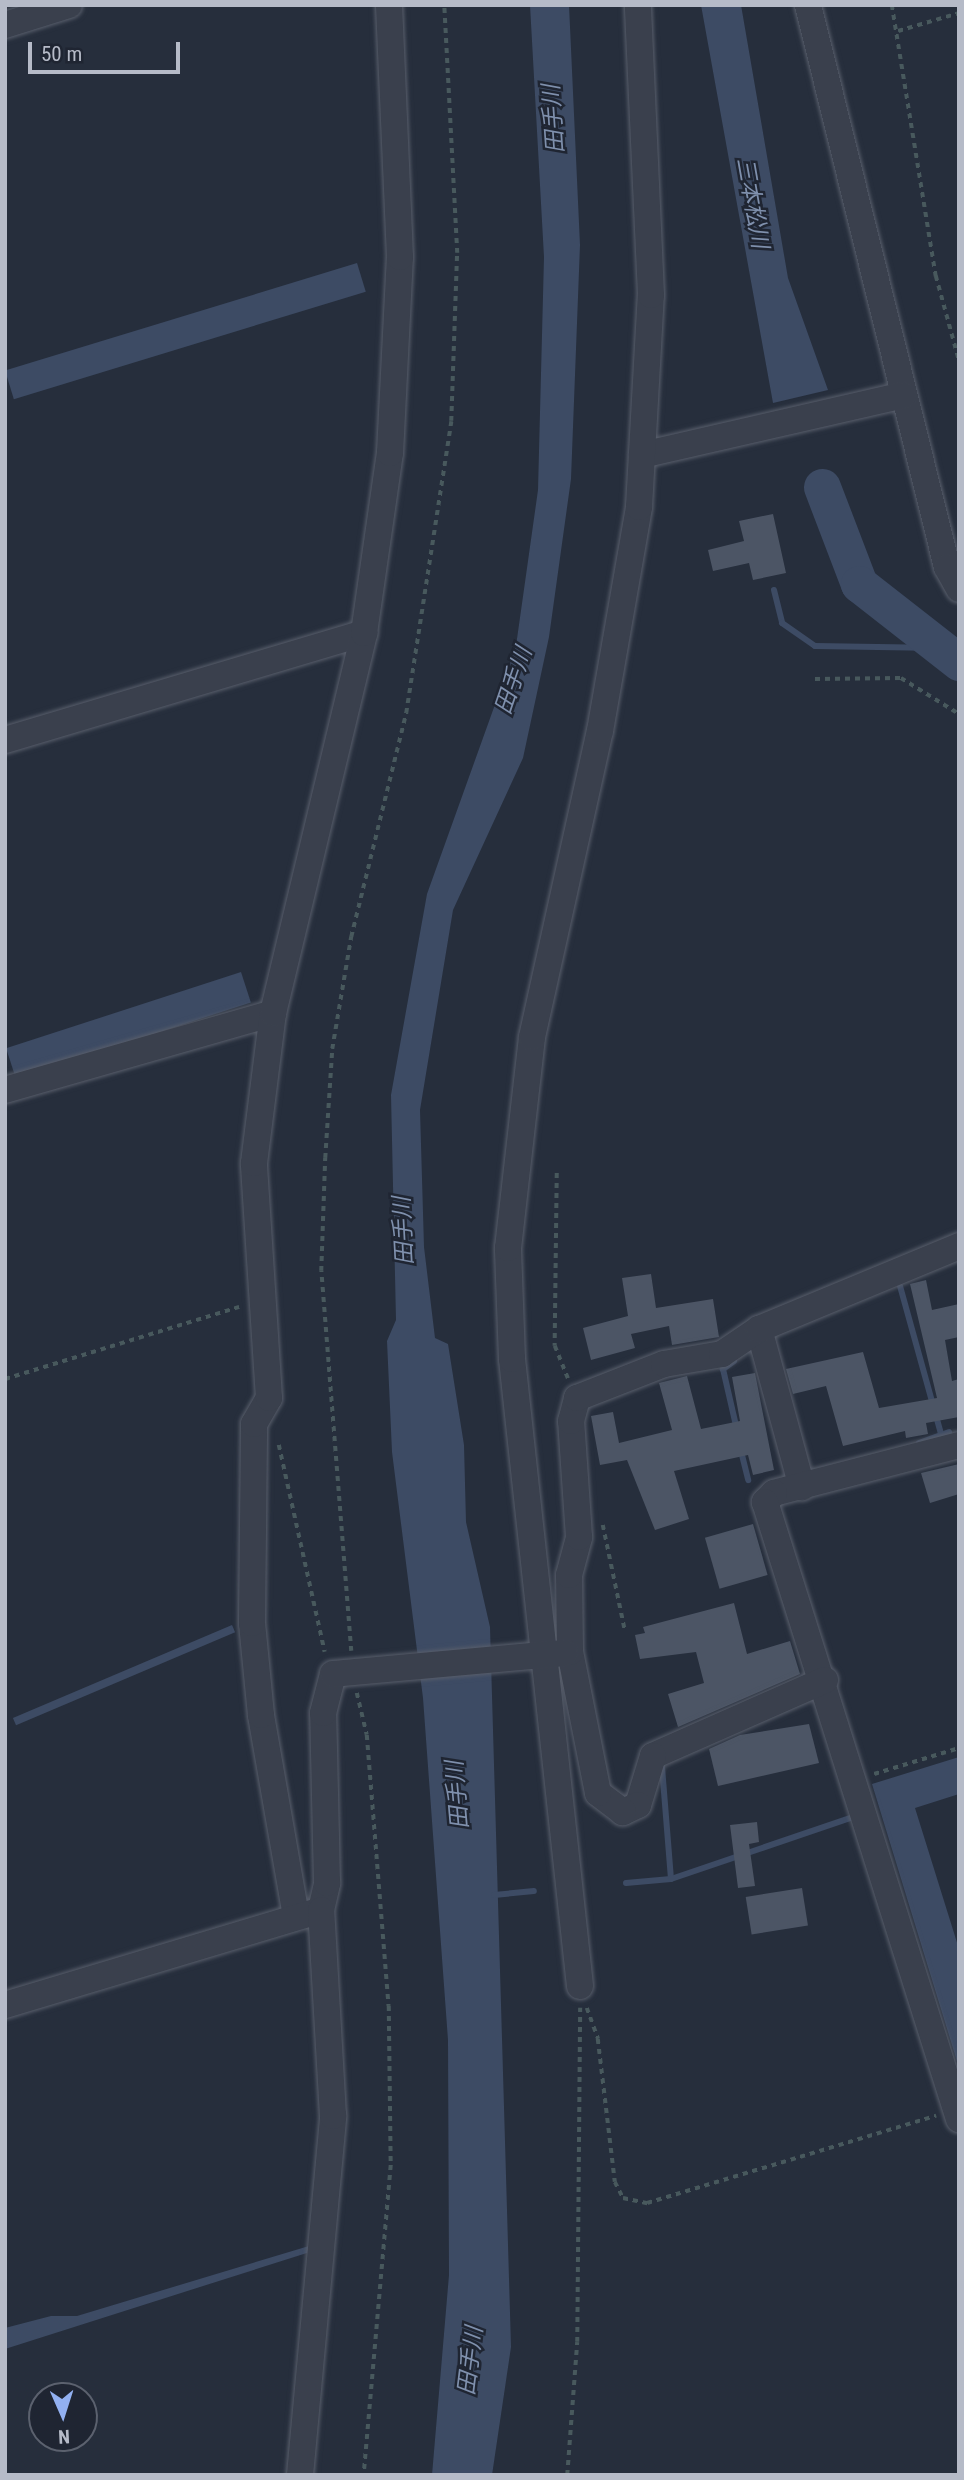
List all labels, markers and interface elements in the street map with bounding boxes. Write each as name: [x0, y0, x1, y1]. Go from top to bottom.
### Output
scale bar: [32, 28, 184, 72]
text: 50 m: [41, 42, 82, 66]
water label: 田手川: [538, 84, 570, 154]
water label: 三本松川: [730, 155, 774, 251]
water label: 田手川: [490, 644, 538, 718]
water label: 田手川: [388, 1196, 420, 1266]
water label: 田手川: [441, 1759, 475, 1831]
water label: 田手川: [453, 2325, 489, 2397]
north arrow: [28, 2382, 98, 2452]
text: N: [58, 2425, 70, 2448]

